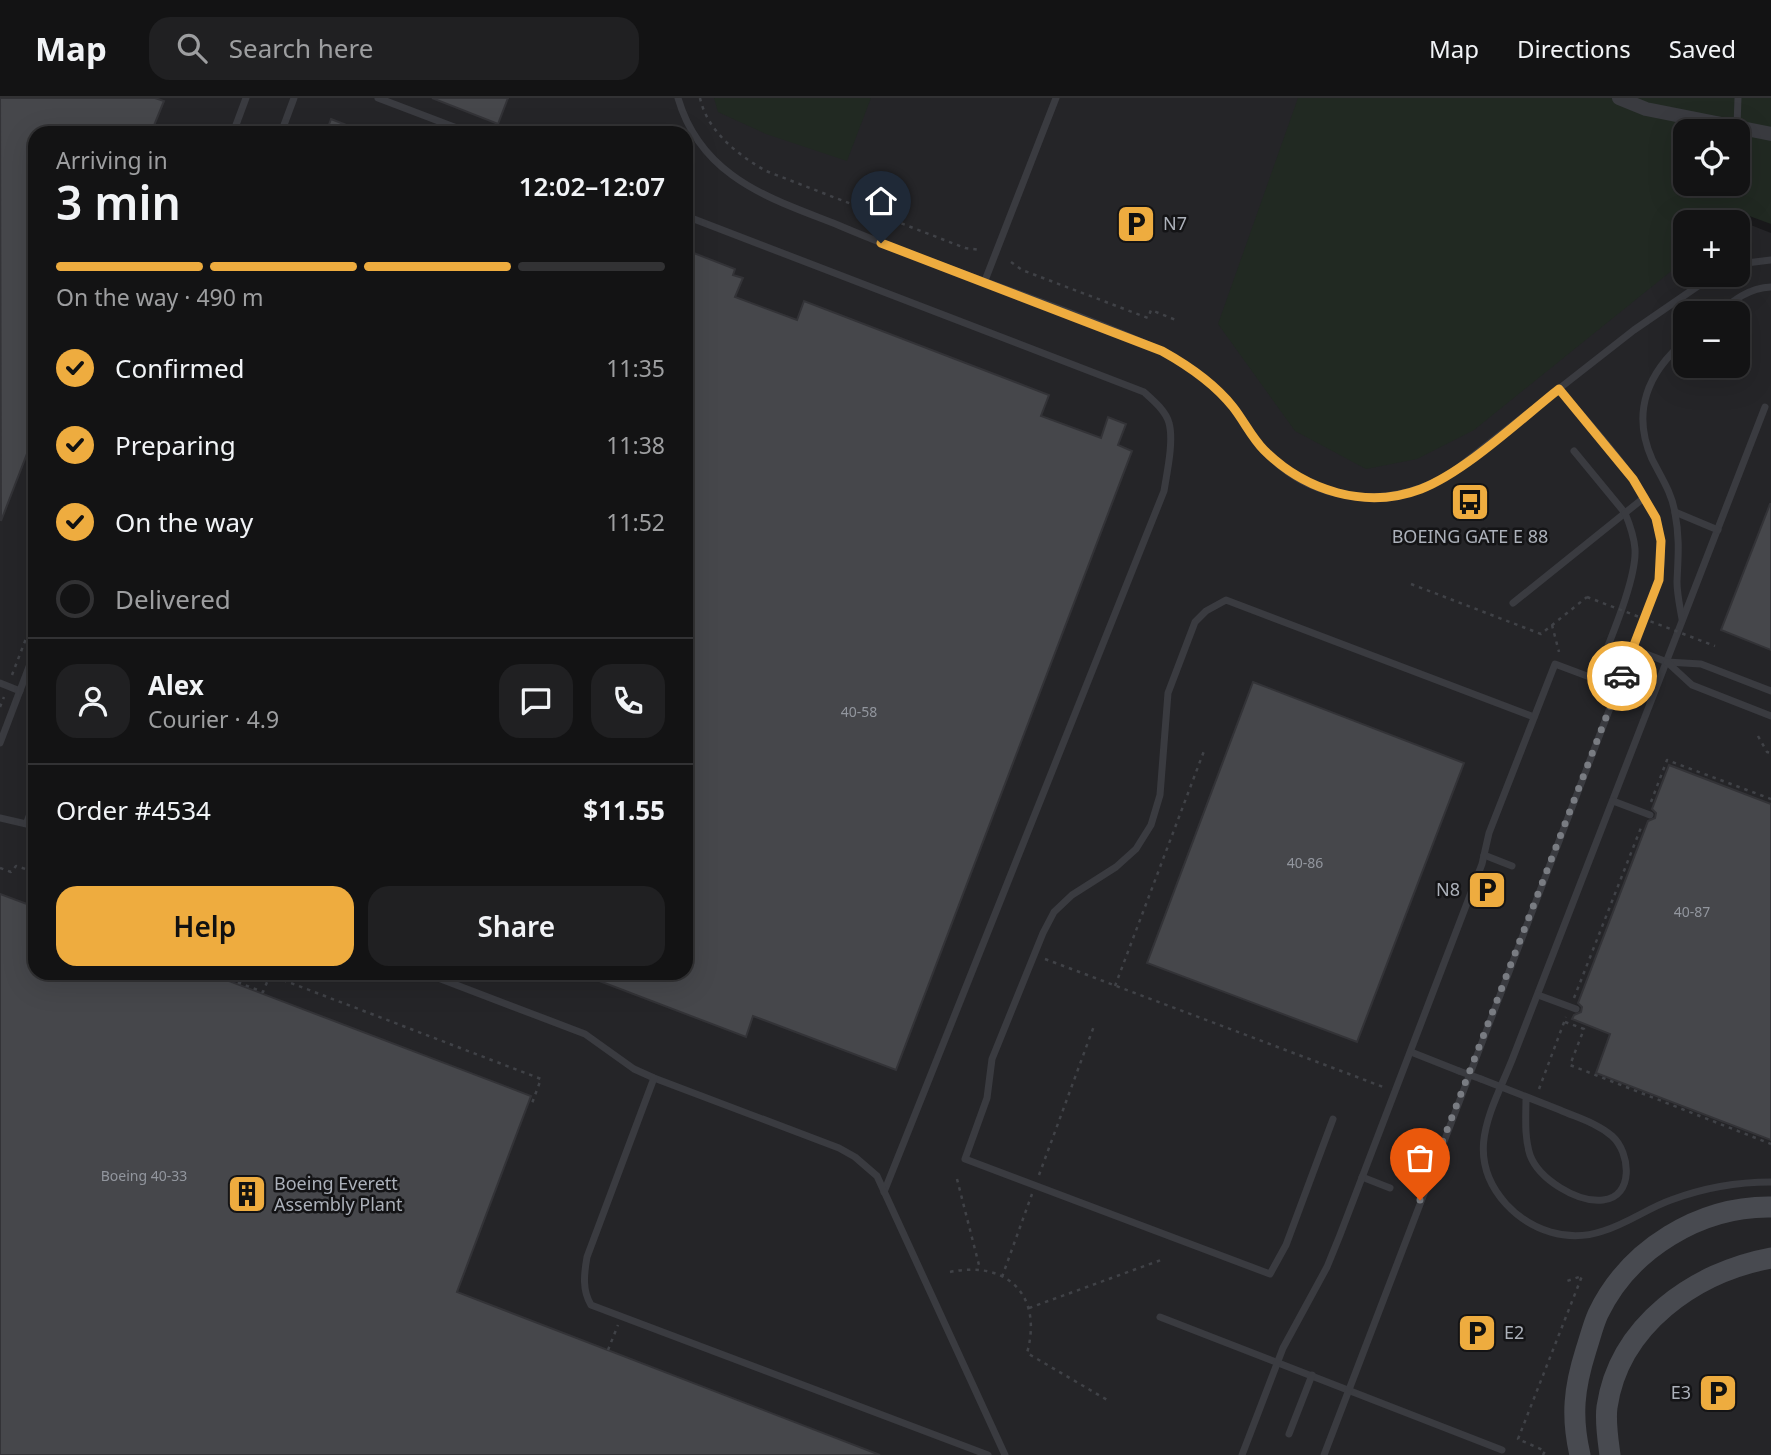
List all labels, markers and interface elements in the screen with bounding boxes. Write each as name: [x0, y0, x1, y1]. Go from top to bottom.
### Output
search box: [149, 17, 639, 80]
text: Map: [35, 26, 107, 71]
icon: search: [173, 29, 211, 67]
text: Search here: [229, 30, 373, 66]
text: Map: [1429, 32, 1479, 65]
text: Directions: [1517, 32, 1631, 65]
text: Saved: [1669, 32, 1736, 65]
map controls: [1673, 119, 1750, 378]
button: locate: [1673, 119, 1750, 196]
text: Arriving in: [56, 144, 168, 176]
text: 12:02–12:07: [519, 168, 665, 204]
text: 3 min: [56, 171, 181, 233]
pin: [851, 171, 911, 243]
icon: home: [862, 182, 900, 220]
parking icon: N7: [1115, 203, 1157, 245]
button: +: [1673, 210, 1750, 287]
place label: N7: [1163, 211, 1187, 235]
text: On the way · 490 m: [56, 281, 263, 313]
button: −: [1673, 301, 1750, 378]
icon: check: [56, 349, 94, 387]
text: Confirmed: [115, 350, 245, 386]
text: 11:35: [606, 352, 665, 384]
icon: check: [56, 426, 94, 464]
text: Preparing: [115, 427, 236, 463]
text: 11:38: [606, 429, 665, 461]
bus stop icon: BOEING GATE E 88: [1449, 481, 1491, 523]
icon: check: [56, 503, 94, 541]
text: On the way: [115, 504, 253, 540]
text: 11:52: [606, 506, 665, 538]
place label: BOEING GATE E 88: [1392, 524, 1548, 548]
text: Delivered: [115, 581, 231, 617]
courier: [1587, 641, 1657, 711]
icon: car: [1603, 657, 1641, 695]
button: person: [56, 664, 130, 738]
button: chat: [499, 664, 573, 738]
button: phone: [591, 664, 665, 738]
text: Alex: [148, 667, 204, 703]
house number: 40-58: [841, 702, 877, 721]
text: Courier · 4.9: [148, 703, 279, 735]
text: Order #4534: [56, 792, 211, 828]
text: $11.55: [583, 792, 665, 828]
house number: 40-86: [1287, 853, 1323, 872]
parking icon: N8: [1466, 869, 1508, 911]
place label: N8: [1436, 877, 1460, 901]
button: Help: [56, 886, 354, 966]
button: Share: [368, 886, 665, 966]
house number: 40-87: [1674, 902, 1710, 921]
pin: [1390, 1128, 1450, 1200]
icon: bag: [1401, 1139, 1439, 1177]
house number: Boeing 40-33: [101, 1166, 187, 1185]
place label: Boeing Everett Assembly Plant: [274, 1171, 403, 1216]
building icon: Boeing Everett Assembly Plant: [226, 1173, 268, 1215]
parking icon: E2: [1456, 1312, 1498, 1354]
place label: E2: [1504, 1320, 1524, 1344]
parking icon: E3: [1697, 1372, 1739, 1414]
place label: E3: [1671, 1380, 1691, 1404]

